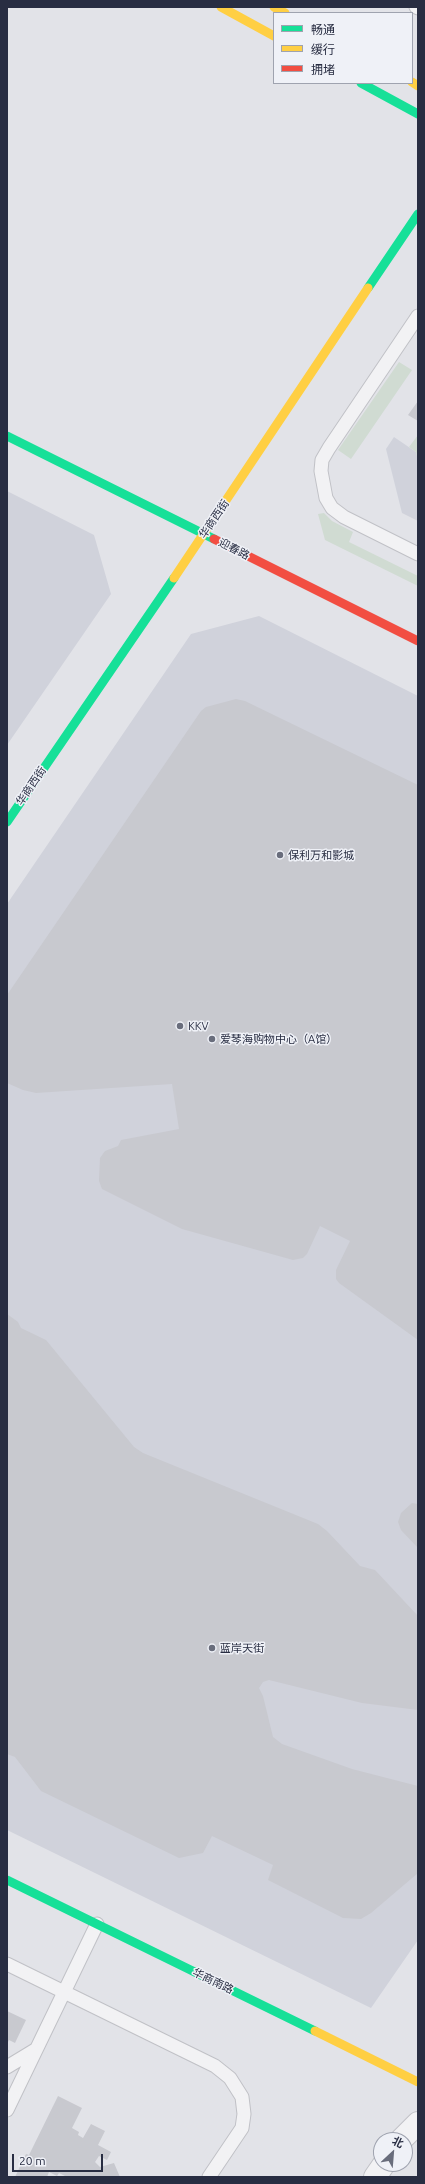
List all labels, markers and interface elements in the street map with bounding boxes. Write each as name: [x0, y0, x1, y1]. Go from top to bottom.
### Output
legend: [273, 12, 413, 84]
text: 畅通: [311, 23, 335, 36]
text: 缓行: [311, 43, 335, 56]
text: 拥堵: [311, 63, 335, 76]
street label: 华商西街: [196, 497, 232, 541]
street label: 迎春路: [216, 536, 252, 562]
street label: 华商西街: [13, 764, 49, 808]
place label: 保利万和影城: [288, 848, 354, 862]
marker: 保利万和影城: [275, 850, 285, 860]
place label: KKV: [188, 1019, 209, 1033]
marker: KKV: [175, 1021, 185, 1031]
place label: 爱琴海购物中心（A馆）: [220, 1032, 337, 1046]
marker: 爱琴海购物中心（A馆）: [207, 1034, 217, 1044]
place label: 蓝岸天街: [220, 1641, 264, 1655]
marker: 蓝岸天街: [207, 1643, 217, 1653]
street label: 华商南路: [190, 1965, 236, 1997]
north arrow: [373, 2132, 413, 2172]
text: 北: [390, 2134, 405, 2150]
scale bar: [14, 2146, 105, 2172]
text: 20 m: [19, 2154, 46, 2167]

